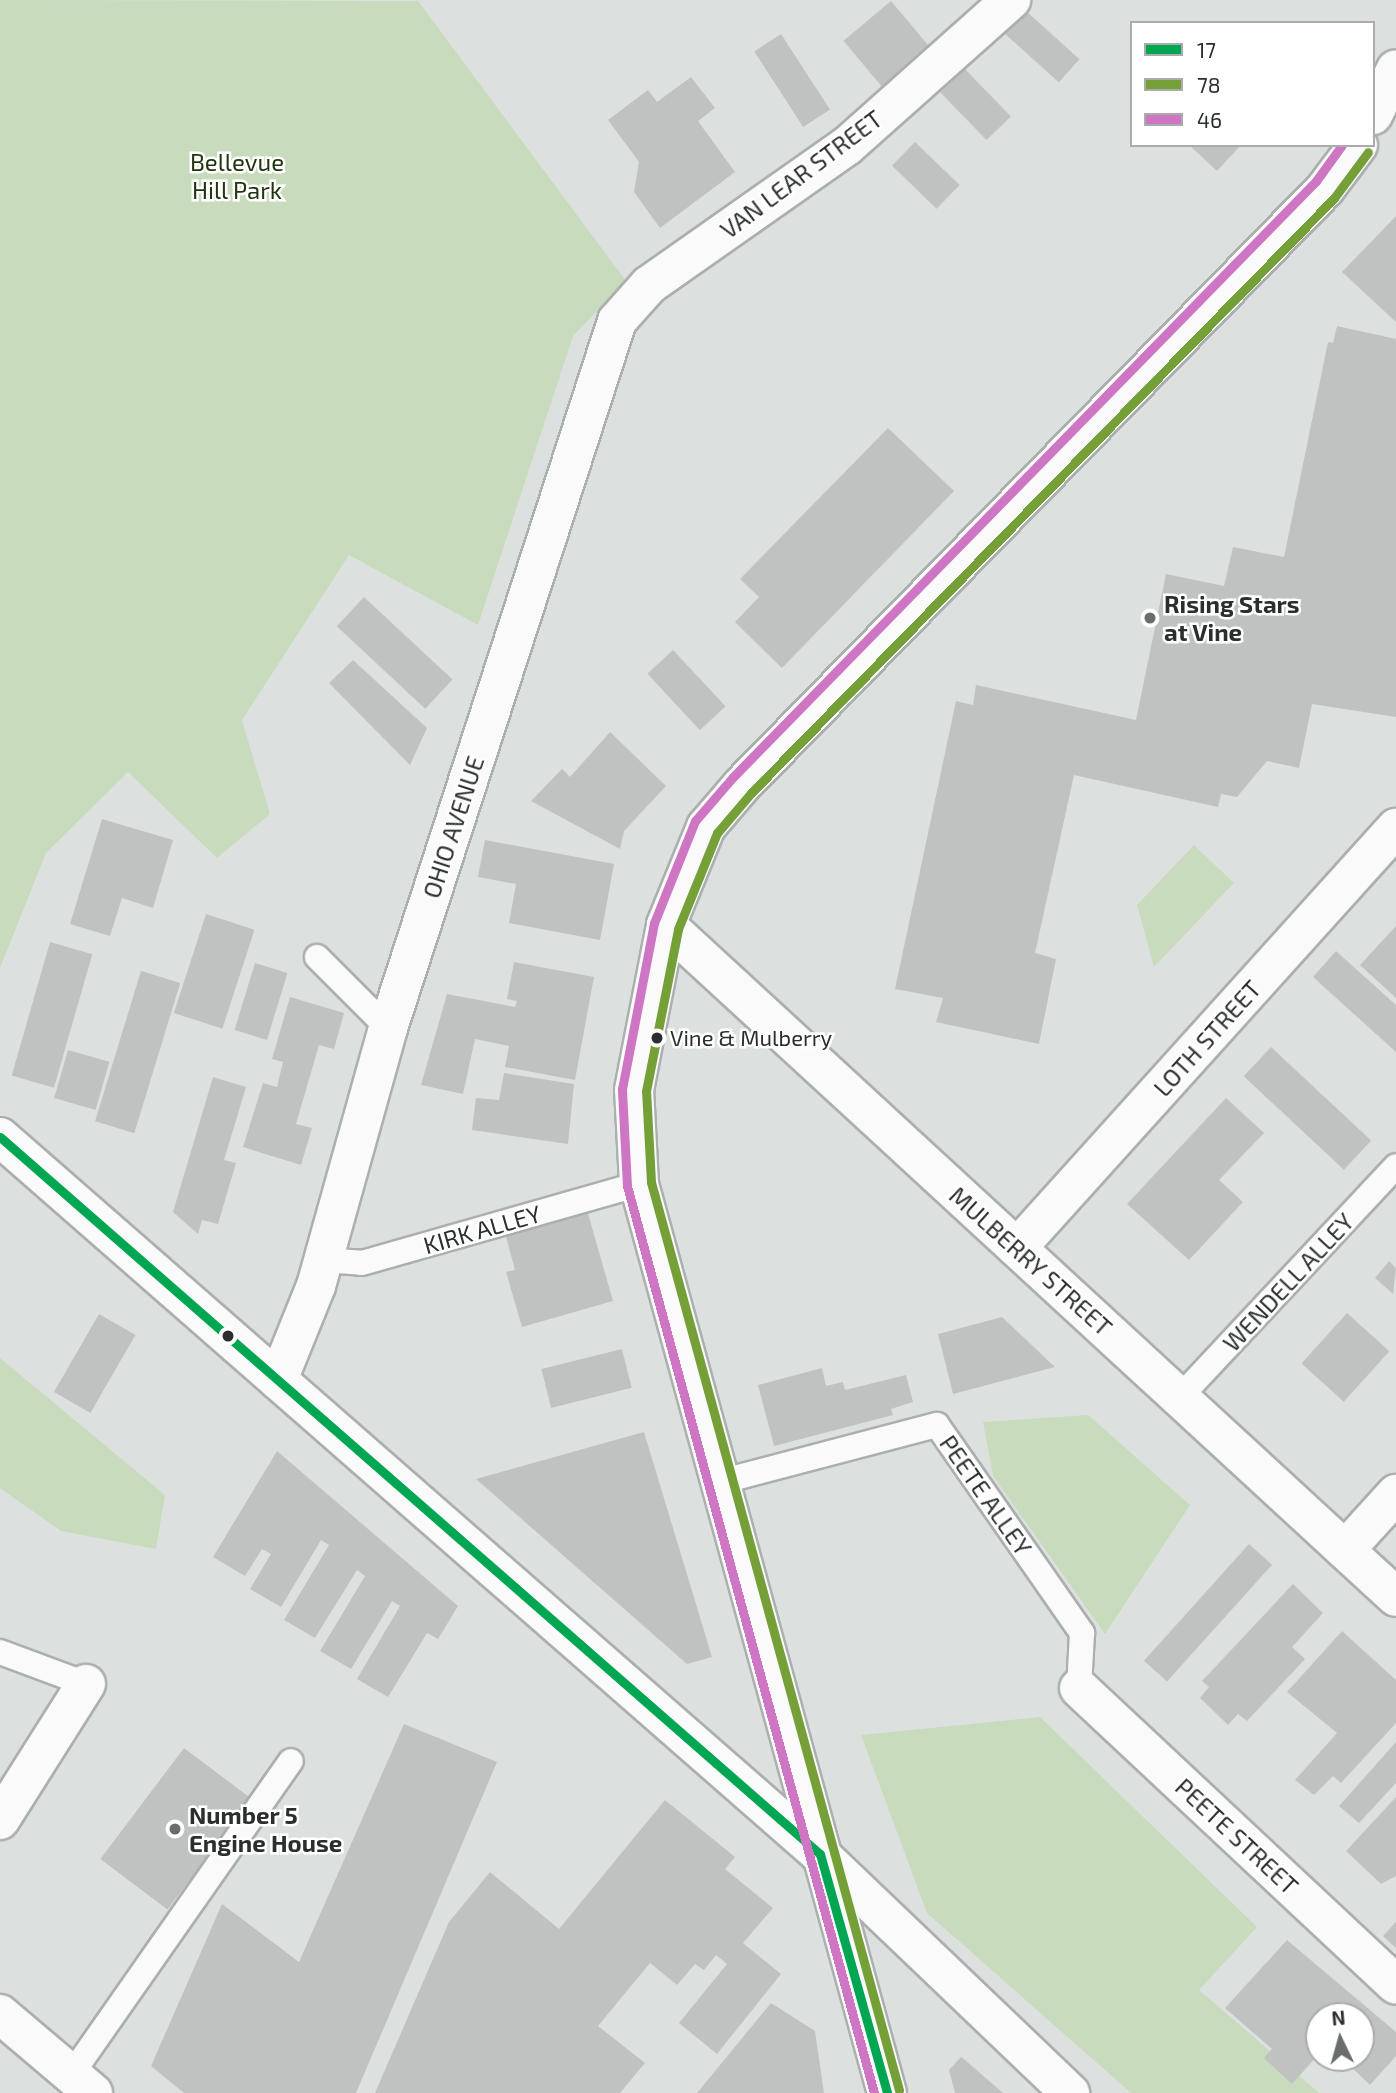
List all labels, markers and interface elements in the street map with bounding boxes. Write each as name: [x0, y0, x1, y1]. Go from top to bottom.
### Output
legend: [1130, 21, 1375, 147]
text: 17: [1197, 37, 1216, 62]
text: 78: [1197, 72, 1221, 97]
street label: VAN LEAR STREET: [714, 104, 888, 244]
text: 46: [1197, 107, 1222, 132]
park label: Bellevue Hill Park: [190, 148, 284, 204]
place label: Rising Stars at Vine: [1164, 590, 1300, 646]
marker: Rising Stars at Vine: [1142, 610, 1158, 626]
street label: OHIO AVENUE: [416, 752, 490, 902]
street label: LOTH STREET: [1147, 974, 1267, 1102]
place label: Vine & Mulberry: [670, 1025, 832, 1051]
marker: Vine & Mulberry: [650, 1031, 664, 1045]
street label: MULBERRY STREET: [944, 1180, 1118, 1342]
street label: KIRK ALLEY: [420, 1198, 544, 1260]
street label: WENDELL ALLEY: [1216, 1207, 1360, 1357]
unlabelled marker: [221, 1329, 235, 1343]
street label: PEETE ALLEY: [934, 1429, 1038, 1561]
street label: PEETE STREET: [1170, 1772, 1304, 1900]
place label: Number 5 Engine House: [189, 1801, 342, 1857]
marker: Number 5 Engine House: [167, 1821, 183, 1837]
north arrow: [1305, 2002, 1375, 2072]
text: N: [1330, 2006, 1346, 2030]

